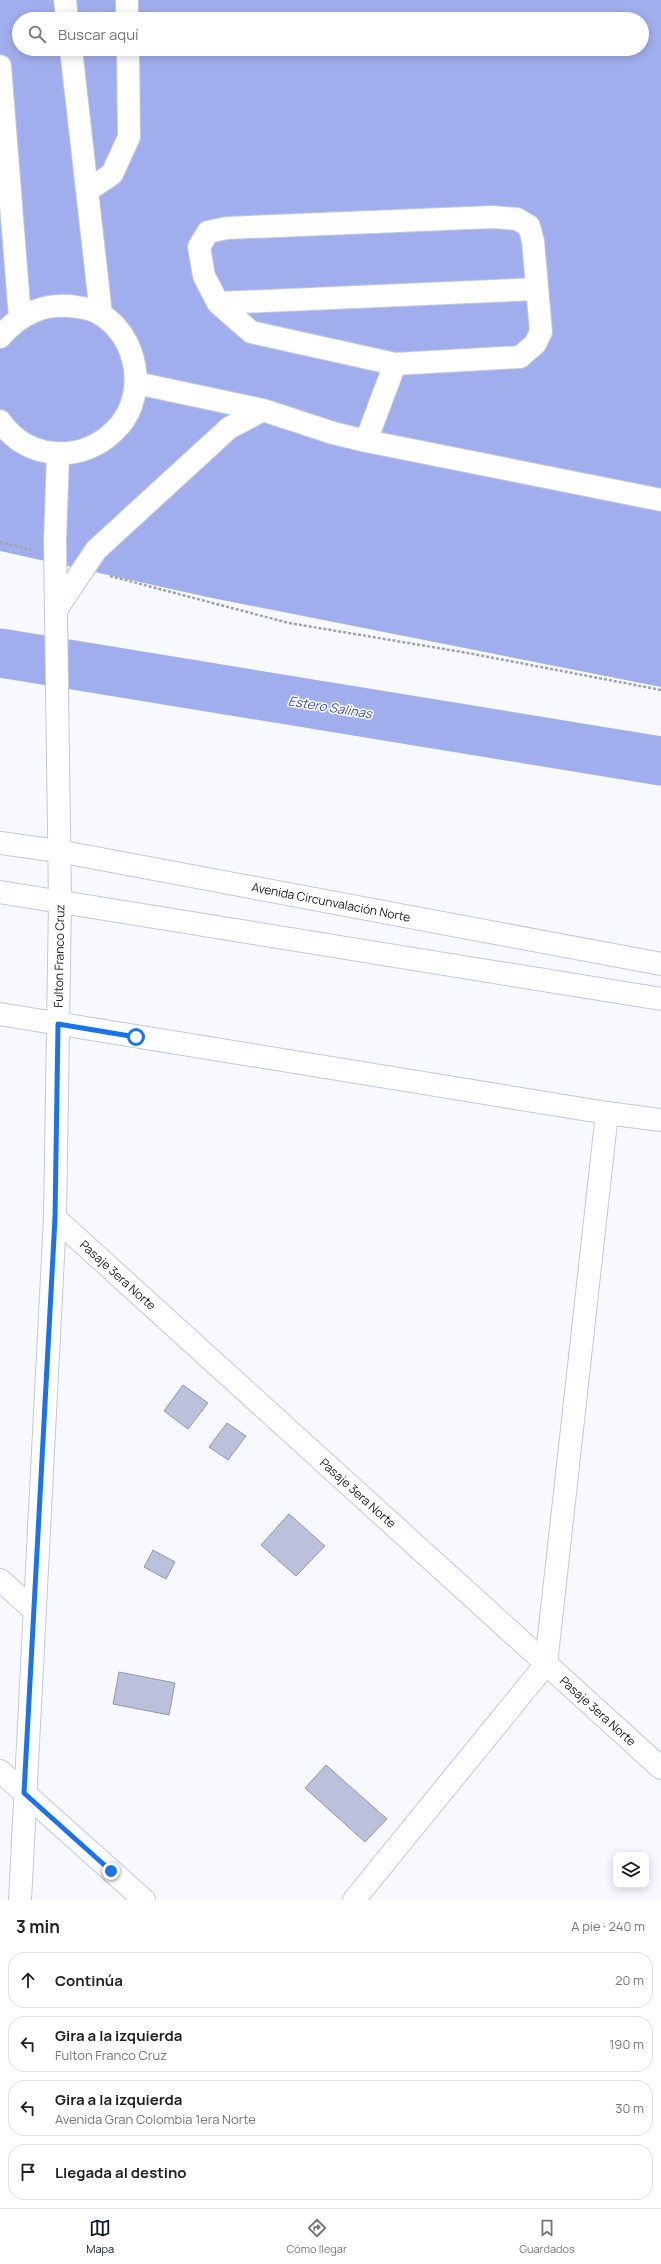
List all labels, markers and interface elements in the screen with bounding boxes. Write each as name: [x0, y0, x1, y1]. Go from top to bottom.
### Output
search box: [12, 12, 649, 56]
icon: search: [26, 23, 48, 45]
text: Buscar aquí: [58, 24, 139, 45]
water label: Estero Salinas: [287, 691, 374, 723]
street label: Avenida Circunvalación Norte: [250, 878, 412, 926]
street label: Fulton Franco Cruz: [50, 904, 68, 1008]
route start: [127, 1028, 145, 1046]
street label: Pasaje 3era Norte: [76, 1236, 160, 1314]
street label: Pasaje 3era Norte: [316, 1454, 400, 1532]
street label: Pasaje 3era Norte: [556, 1672, 640, 1750]
map controls: [613, 1852, 649, 1888]
button: layers: [613, 1852, 649, 1888]
route end: [102, 1862, 120, 1880]
text: 3 min: [16, 1915, 60, 1938]
text: A pie · 240 m: [571, 1917, 645, 1935]
icon: ahead: [17, 1969, 39, 1991]
text: Continúa: [55, 1970, 123, 1991]
text: 20 m: [615, 1971, 644, 1989]
text: Gira a la izquierda: [55, 2025, 182, 2046]
icon: left: [17, 2033, 39, 2055]
text: 190 m: [609, 2035, 644, 2053]
text: Fulton Franco Cruz: [55, 2046, 167, 2064]
text: Gira a la izquierda: [55, 2089, 182, 2110]
icon: left: [17, 2097, 39, 2119]
text: 30 m: [615, 2099, 644, 2117]
text: Avenida Gran Colombia 1era Norte: [55, 2110, 256, 2128]
icon: arrive: [17, 2161, 39, 2183]
text: Llegada al destino: [55, 2162, 187, 2183]
tab: Mapa: [86, 2217, 114, 2256]
tab: Cómo llegar: [286, 2217, 347, 2256]
tab: Guardados: [519, 2217, 575, 2256]

